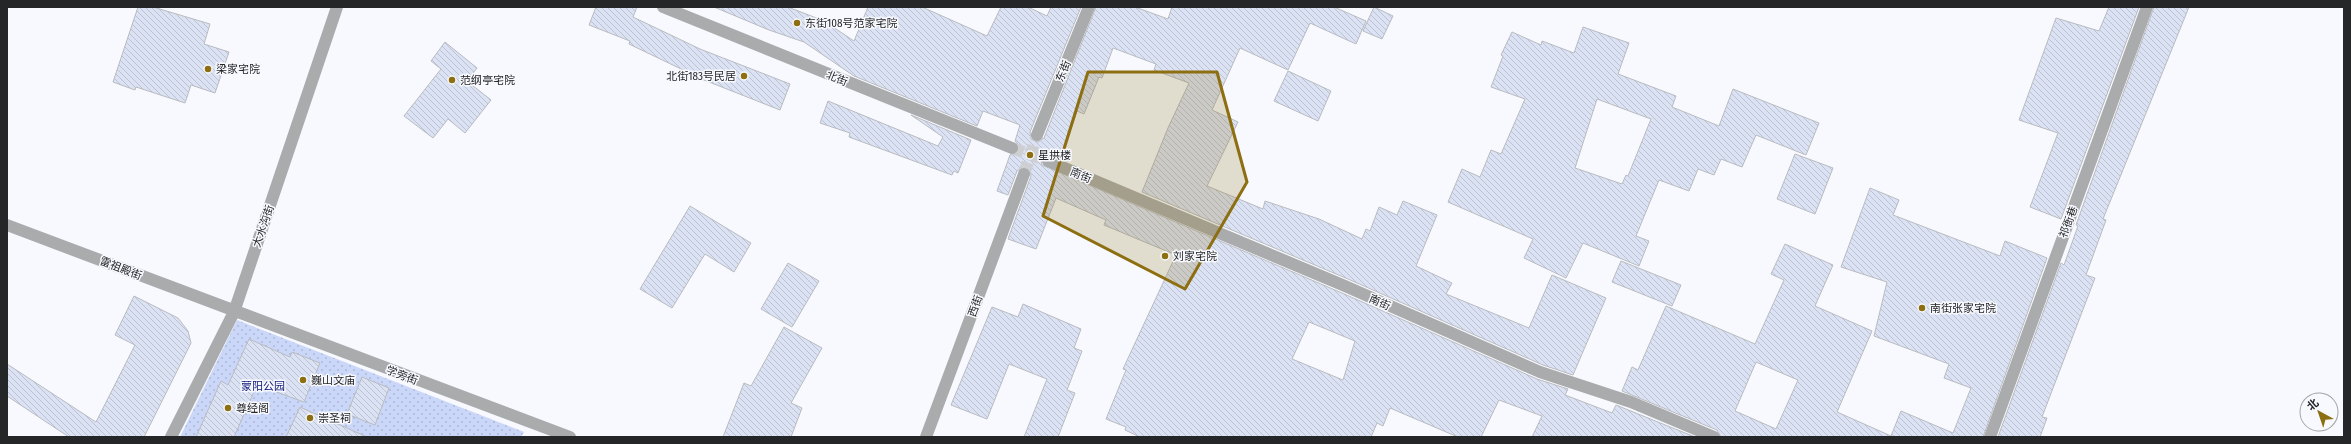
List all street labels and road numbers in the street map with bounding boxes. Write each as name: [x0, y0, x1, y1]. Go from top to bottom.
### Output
street label: 东街: [1053, 59, 1074, 84]
street label: 北街: [824, 68, 849, 89]
street label: 南街: [1068, 165, 1093, 186]
street label: 大水沟街: [250, 203, 277, 249]
street label: 祁衙巷: [2057, 204, 2080, 240]
street label: 雷祖殿街: [98, 255, 144, 282]
street label: 南街: [1367, 292, 1392, 313]
street label: 西街: [966, 294, 985, 319]
street label: 学旁街: [384, 364, 420, 387]

